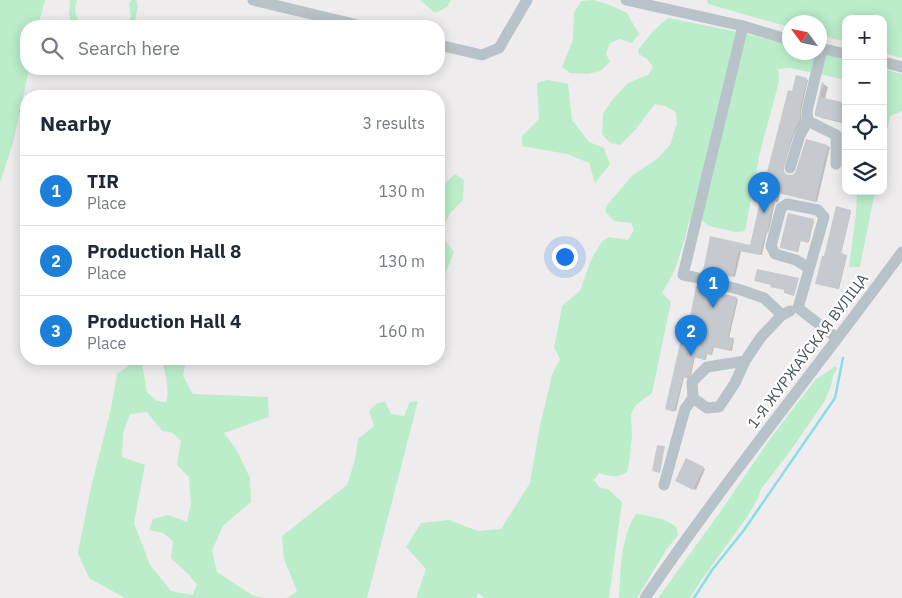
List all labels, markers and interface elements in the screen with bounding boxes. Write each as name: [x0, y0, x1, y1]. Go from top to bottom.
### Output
north arrow: [782, 15, 827, 60]
map controls: [842, 15, 887, 195]
button: +: [842, 15, 887, 60]
search box: [20, 20, 445, 75]
icon: search: [38, 34, 66, 62]
text: Search here: [78, 36, 180, 60]
button: −: [842, 60, 887, 105]
button: locate: [842, 105, 887, 150]
text: Nearby: [40, 109, 111, 137]
text: 3 results: [362, 113, 425, 133]
button: layers: [842, 150, 887, 195]
text: TIR: [87, 169, 119, 193]
pin: 3: [748, 172, 780, 213]
text: 1: [51, 181, 61, 201]
text: 130 m: [378, 181, 425, 201]
text: Place: [87, 193, 126, 213]
text: Production Hall 8: [87, 239, 241, 263]
your location: [552, 244, 578, 270]
text: 2: [51, 251, 61, 271]
text: 130 m: [378, 251, 425, 271]
text: Place: [87, 263, 126, 283]
pin: 1: [697, 267, 729, 308]
street label: 1-Я ЖУРЖАЎСКАЯ ВУЛІЦА: [743, 269, 872, 432]
text: Production Hall 4: [87, 309, 241, 333]
pin: 2: [675, 315, 707, 356]
text: 3: [51, 321, 61, 341]
text: 160 m: [378, 321, 425, 341]
text: Place: [87, 333, 126, 353]

